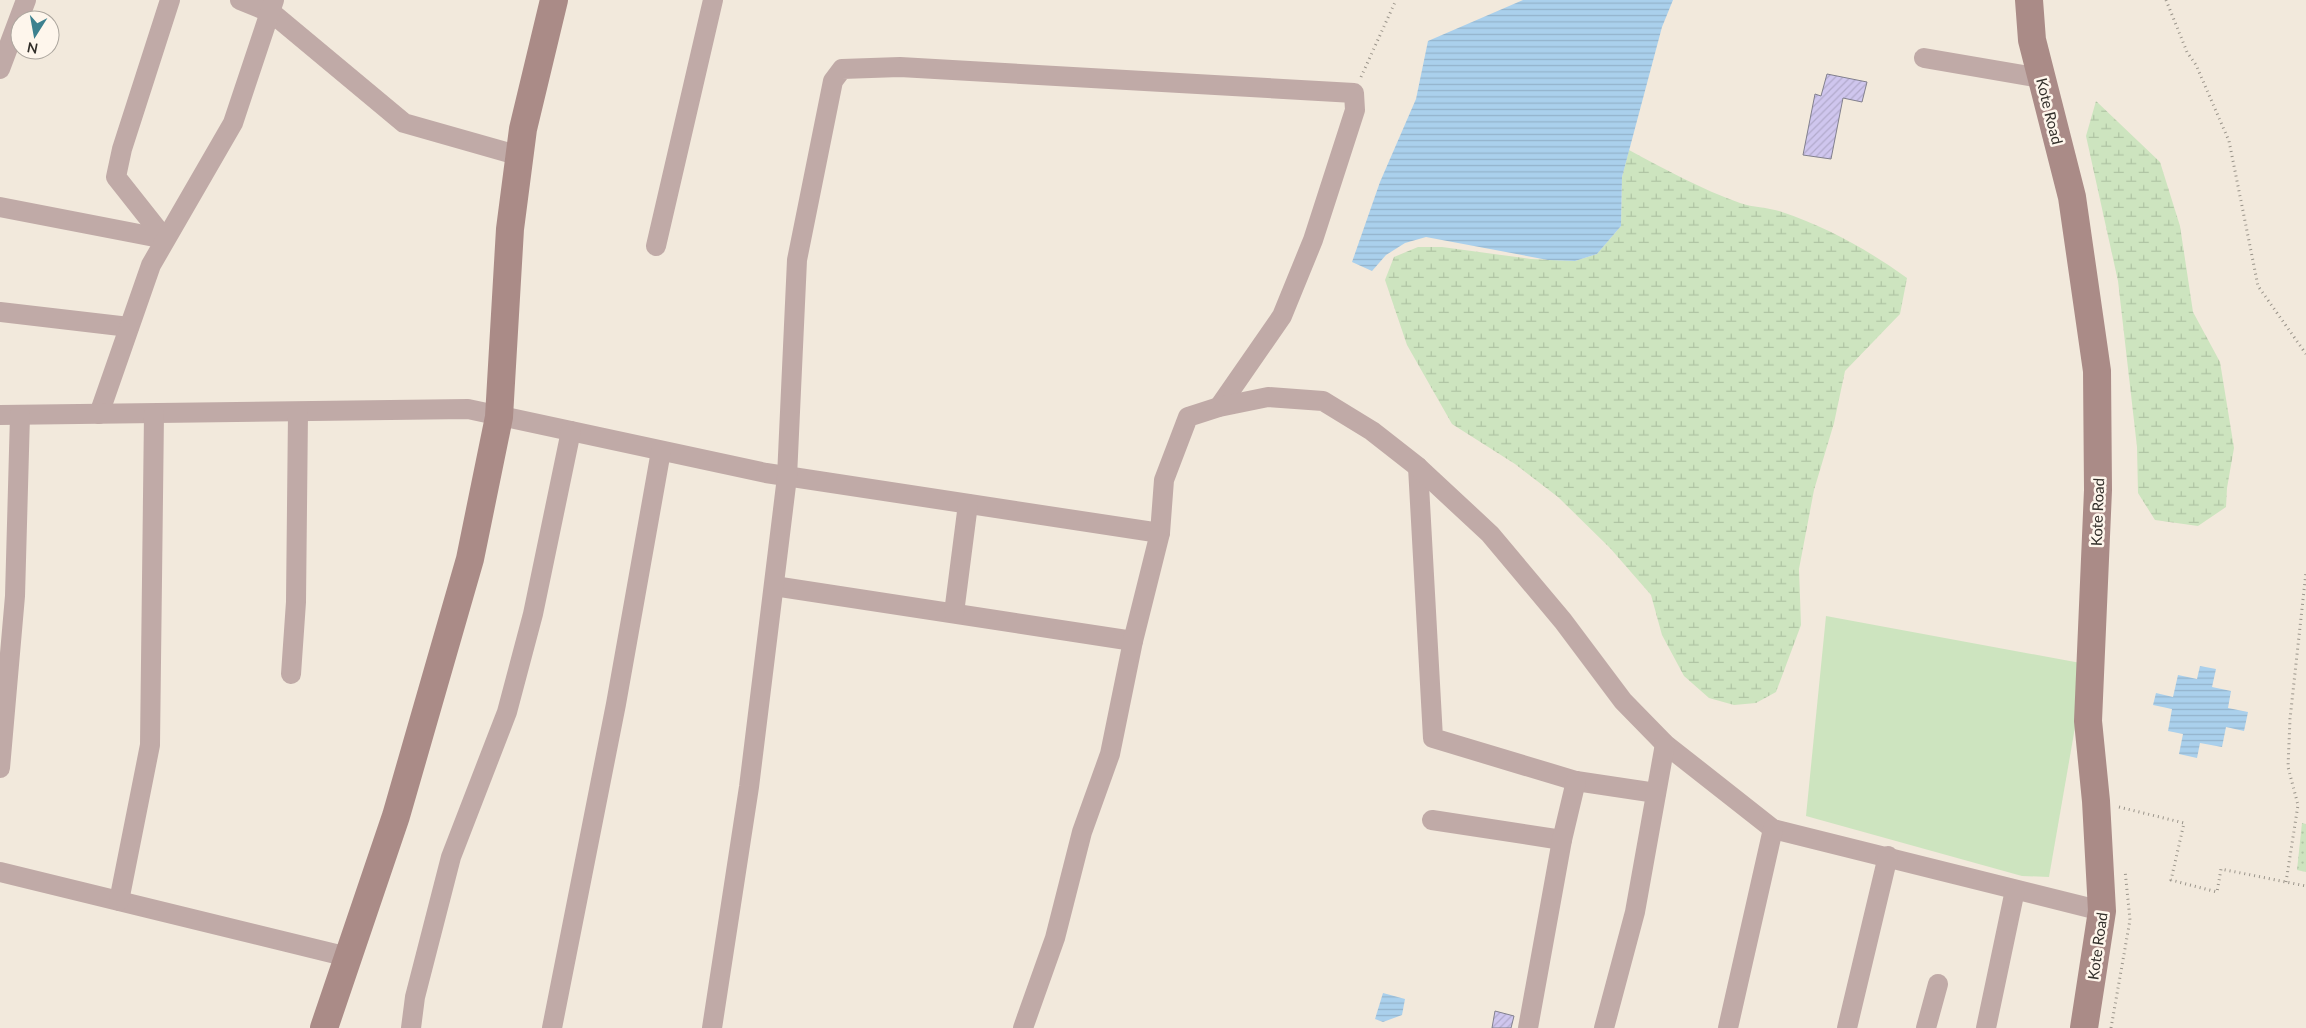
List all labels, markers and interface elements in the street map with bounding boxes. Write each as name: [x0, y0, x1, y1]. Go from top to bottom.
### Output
north arrow: [10, 10, 60, 60]
text: N: [26, 39, 39, 58]
street label: Kote Road: [2033, 76, 2067, 146]
street label: Kote Road: [2087, 478, 2107, 546]
street label: Kote Road: [2083, 911, 2111, 981]

